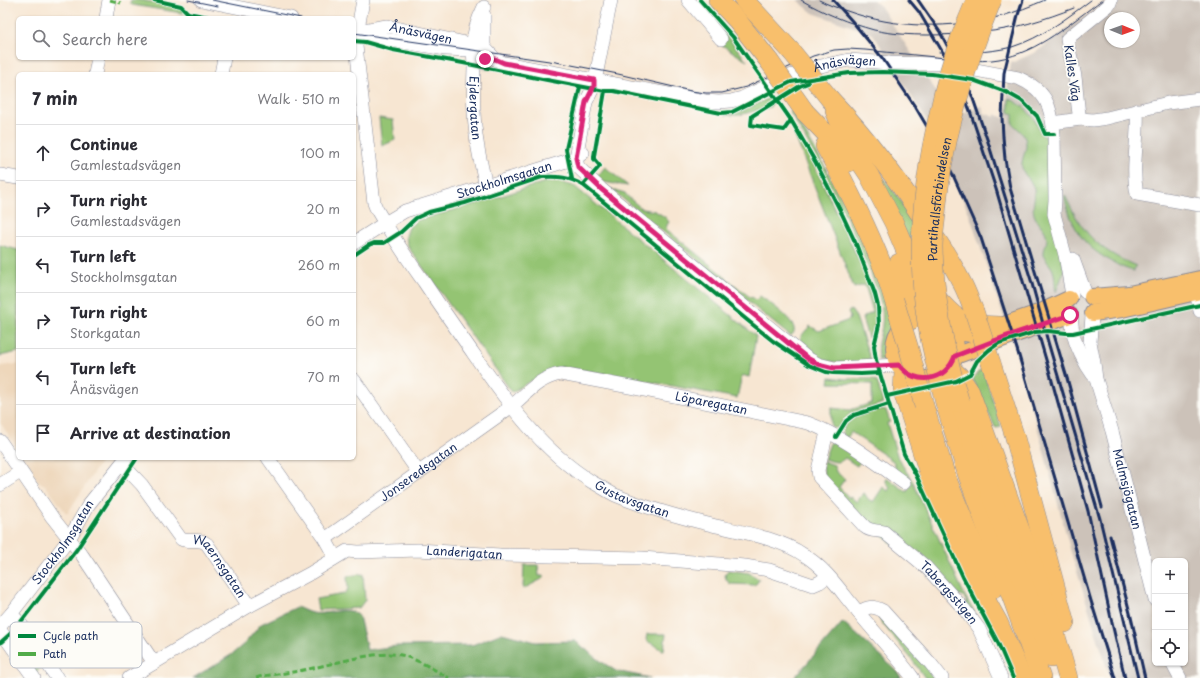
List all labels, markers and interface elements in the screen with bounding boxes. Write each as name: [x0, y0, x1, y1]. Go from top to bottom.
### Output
north arrow: [1104, 12, 1140, 48]
search box: [16, 16, 356, 60]
street label: Ånäsvägen: [388, 17, 454, 48]
icon: search: [30, 27, 52, 49]
text: Search here: [62, 27, 148, 50]
street label: Kalles Väg: [1060, 43, 1086, 103]
route end: [476, 50, 494, 68]
street label: Ånäsvägen: [810, 50, 877, 76]
street label: Ejdergatan: [465, 76, 487, 141]
text: 7 min: [32, 85, 78, 111]
text: Walk · 510 m: [257, 89, 340, 108]
text: Continue: [70, 132, 138, 155]
street label: Partihallsförbindelsen: [923, 135, 956, 262]
icon: ahead: [32, 142, 54, 164]
text: 100 m: [300, 143, 340, 162]
text: Gamlestadsvägen: [70, 155, 181, 174]
street label: Stockholmsgatan: [454, 156, 554, 203]
text: Turn right: [70, 188, 147, 211]
icon: right: [32, 198, 54, 220]
text: 20 m: [306, 199, 340, 218]
text: Gamlestadsvägen: [70, 211, 181, 230]
text: Turn left: [70, 244, 136, 267]
icon: left: [32, 254, 54, 276]
text: 260 m: [298, 255, 340, 274]
text: Stockholmsgatan: [70, 267, 177, 286]
text: Turn right: [70, 300, 147, 323]
route start: [1061, 306, 1079, 324]
icon: right: [32, 310, 54, 332]
text: 60 m: [306, 311, 340, 330]
text: Storkgatan: [70, 323, 141, 342]
text: Turn left: [70, 356, 136, 379]
icon: left: [32, 366, 54, 388]
text: 70 m: [307, 367, 340, 386]
text: Ånäsvägen: [70, 379, 139, 398]
street label: Löparegatan: [674, 386, 749, 419]
text: Arrive at destination: [70, 421, 231, 444]
icon: arrive: [32, 422, 54, 444]
street label: Jonseredsgatan: [376, 438, 461, 505]
street label: Malmsjögatan: [1109, 446, 1147, 531]
street label: Gustavsgatan: [592, 475, 672, 521]
street label: Stockholmsgatan: [27, 496, 98, 588]
street label: Waernsgatan: [192, 530, 251, 601]
street label: Landerigatan: [426, 541, 503, 563]
street label: Tabergsstigen: [917, 556, 982, 628]
map controls: [1152, 558, 1188, 666]
button: +: [1152, 558, 1188, 594]
button: −: [1152, 594, 1188, 630]
legend: [10, 622, 142, 668]
text: Cycle path: [43, 627, 98, 644]
button: locate: [1152, 630, 1188, 666]
text: Path: [43, 645, 67, 662]

